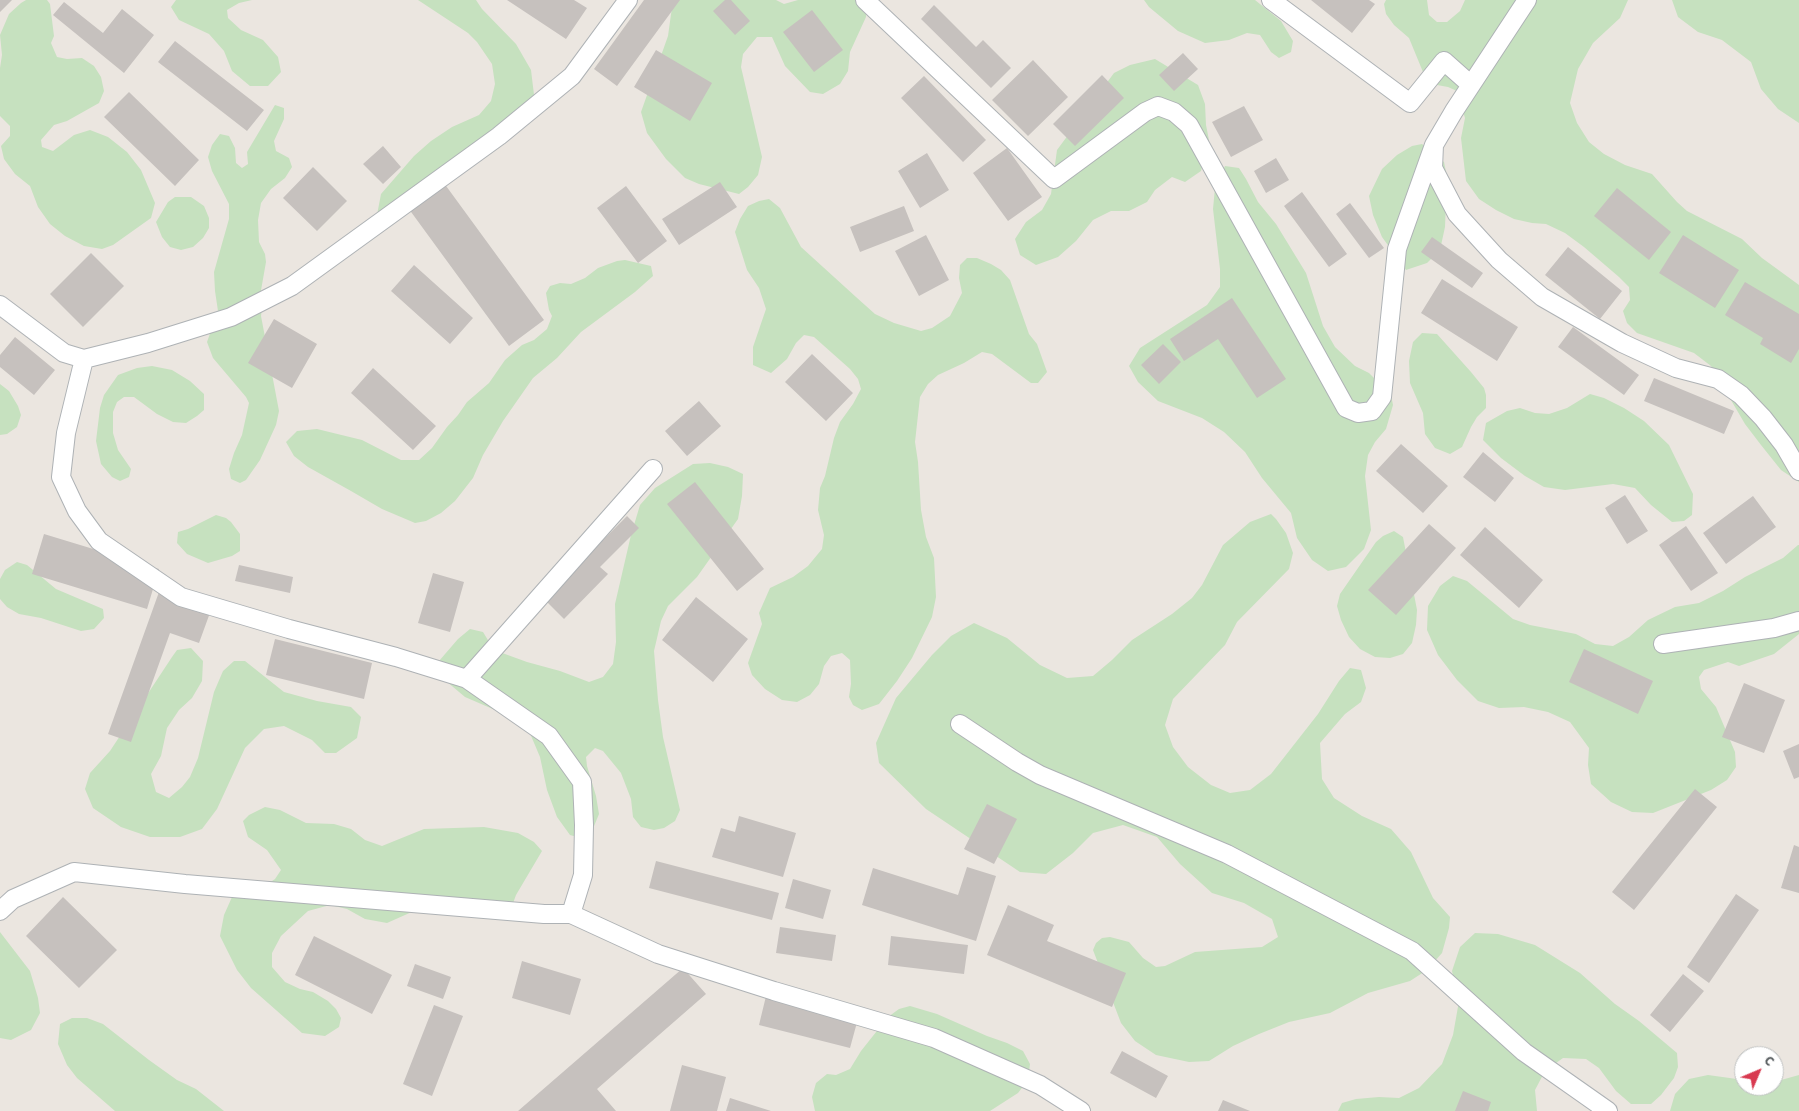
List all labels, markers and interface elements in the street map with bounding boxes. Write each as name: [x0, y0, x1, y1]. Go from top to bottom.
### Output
north arrow: [1734, 1046, 1784, 1096]
text: С: [1759, 1051, 1779, 1071]

